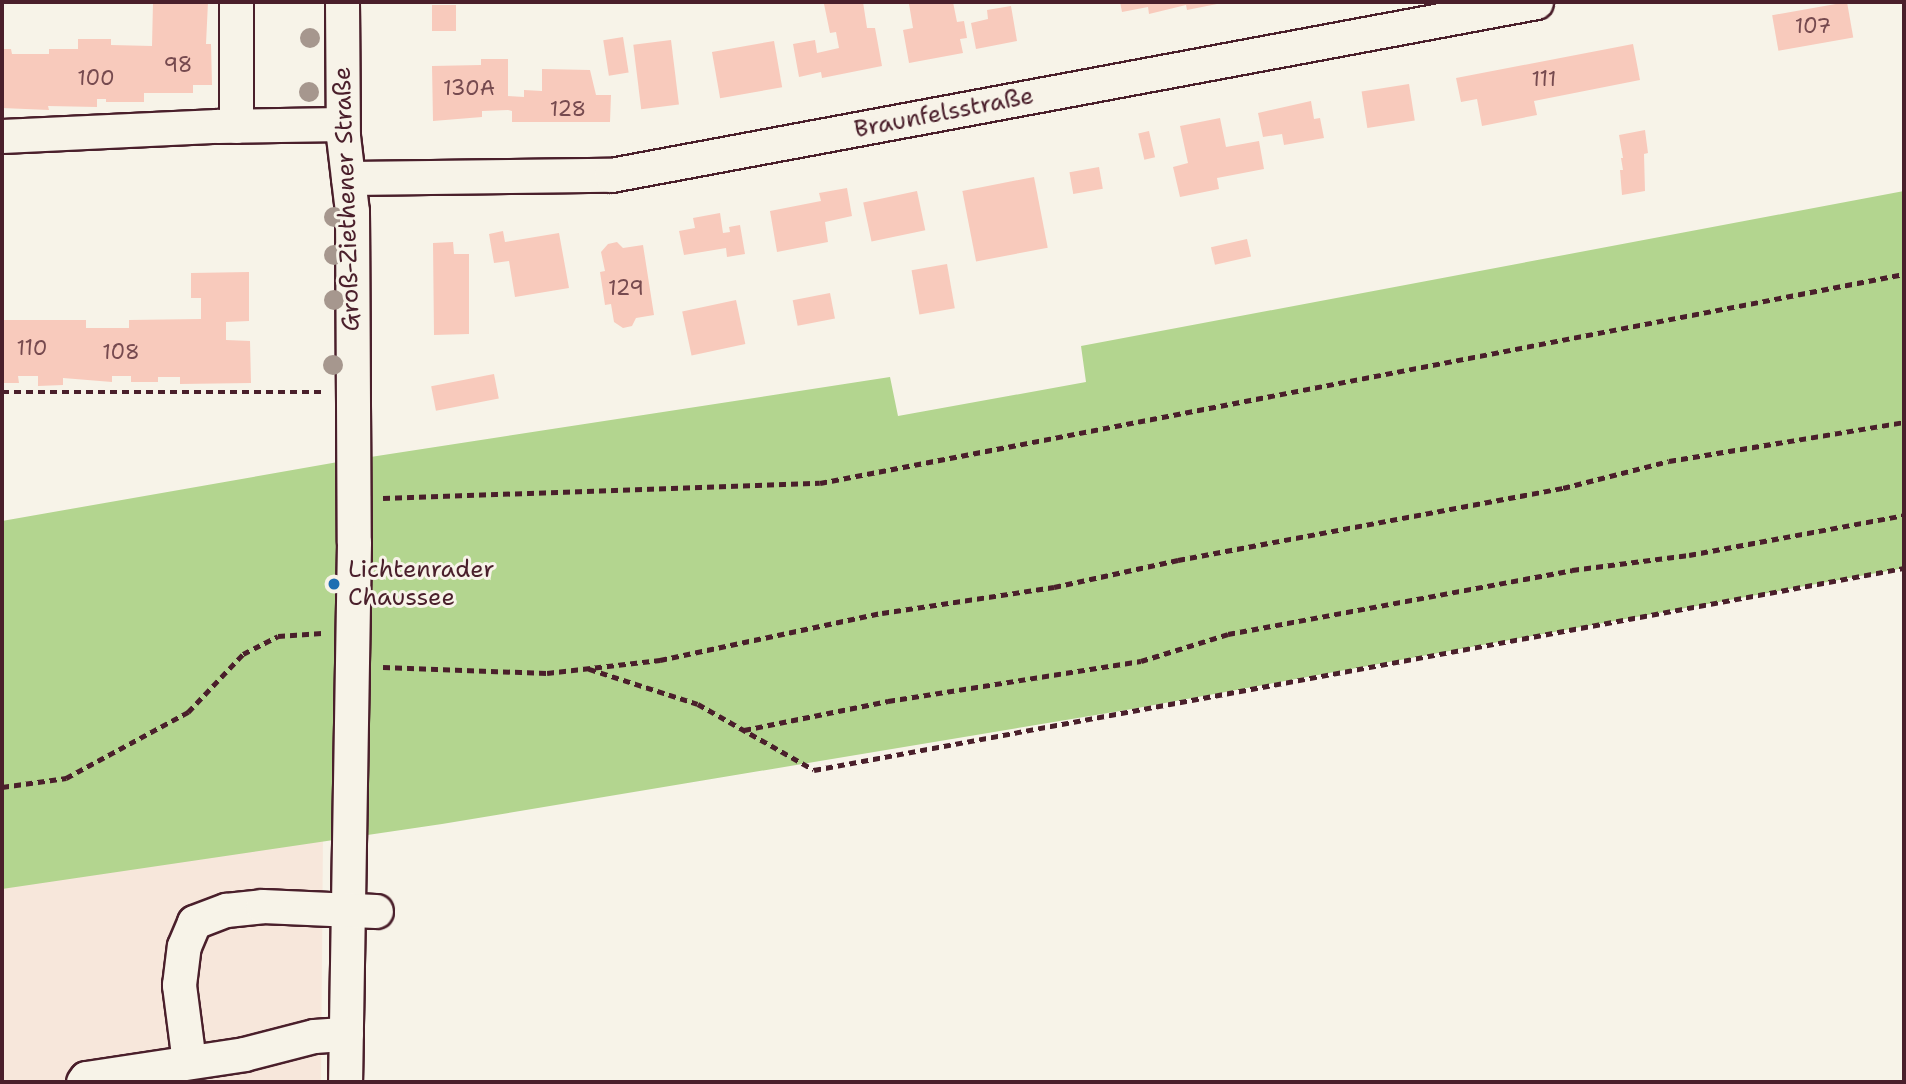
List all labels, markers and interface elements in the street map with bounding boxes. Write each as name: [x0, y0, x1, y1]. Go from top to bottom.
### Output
house number: 107: [1795, 13, 1831, 39]
house number: 98: [163, 52, 193, 78]
house number: 100: [77, 65, 115, 91]
street label: Groß-Ziethener Straße: [328, 66, 366, 332]
house number: 111: [1532, 66, 1556, 92]
house number: 130A: [443, 75, 495, 101]
street label: Braunfelsstraße: [852, 81, 1036, 145]
house number: 128: [550, 96, 586, 122]
house number: 129: [608, 275, 644, 301]
house number: 110: [17, 335, 47, 361]
house number: 108: [102, 339, 140, 365]
place label: Lichtenrader Chaussee: [348, 556, 495, 612]
marker: Lichtenrader Chaussee: [326, 576, 342, 592]

